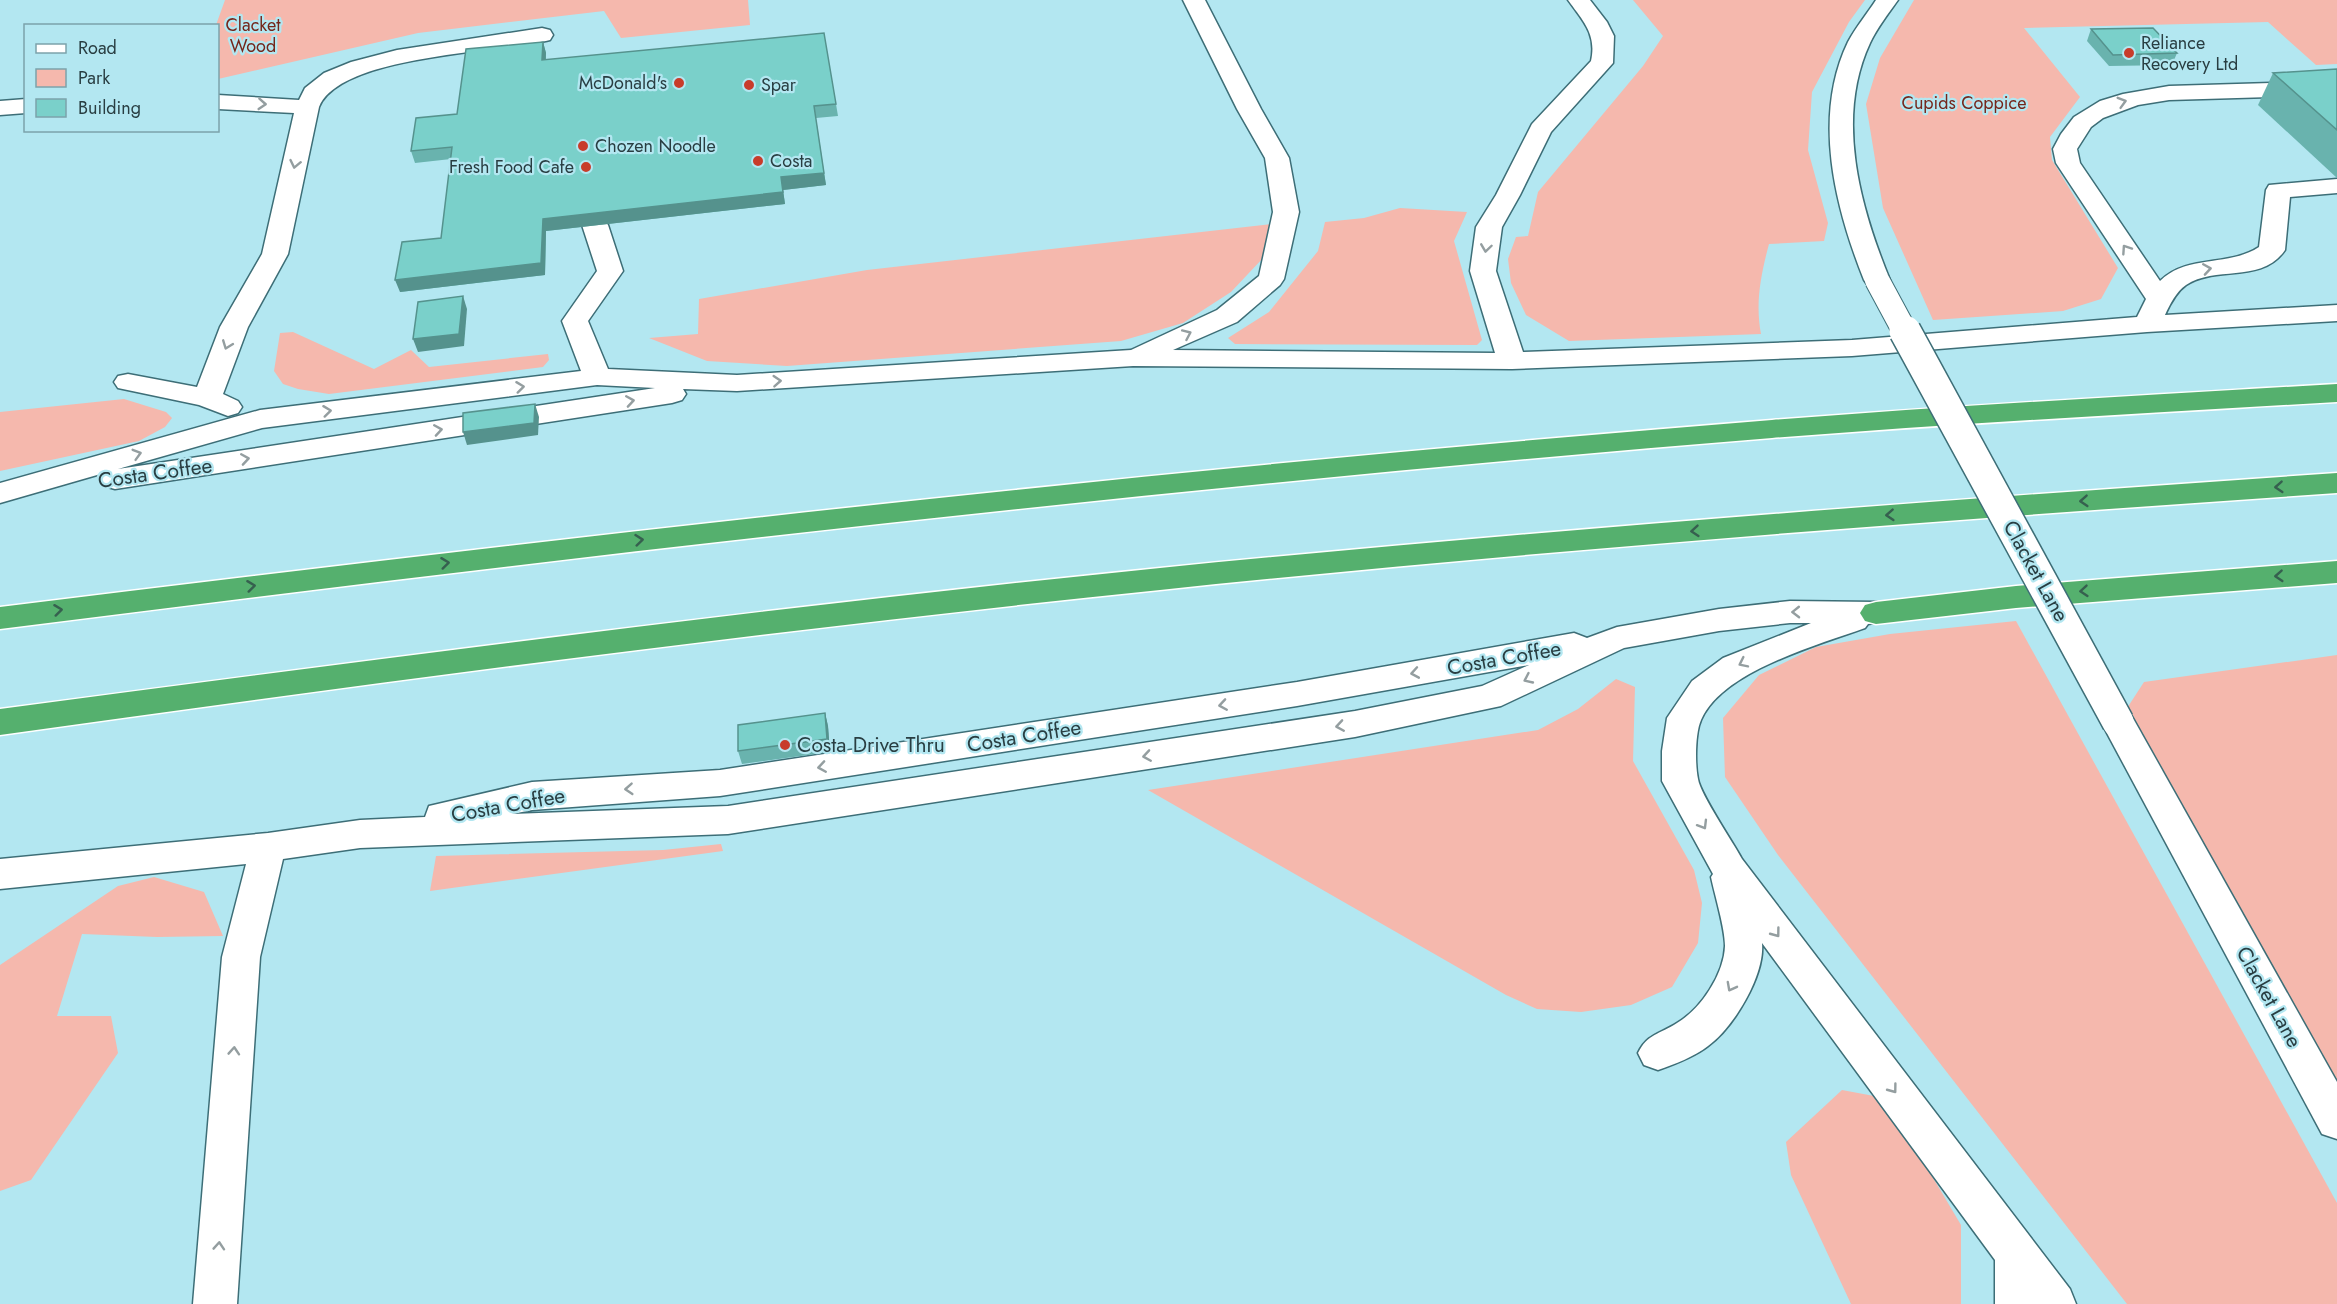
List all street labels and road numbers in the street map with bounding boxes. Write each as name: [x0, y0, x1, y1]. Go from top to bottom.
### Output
street label: Costa Coffee: [96, 450, 214, 496]
street label: Clacket Lane: [1996, 515, 2076, 627]
street label: Costa Coffee: [1445, 633, 1564, 683]
street label: Costa Coffee: [965, 712, 1083, 760]
street label: Costa Coffee: [449, 780, 568, 830]
street label: Clacket Lane: [2229, 941, 2309, 1053]

